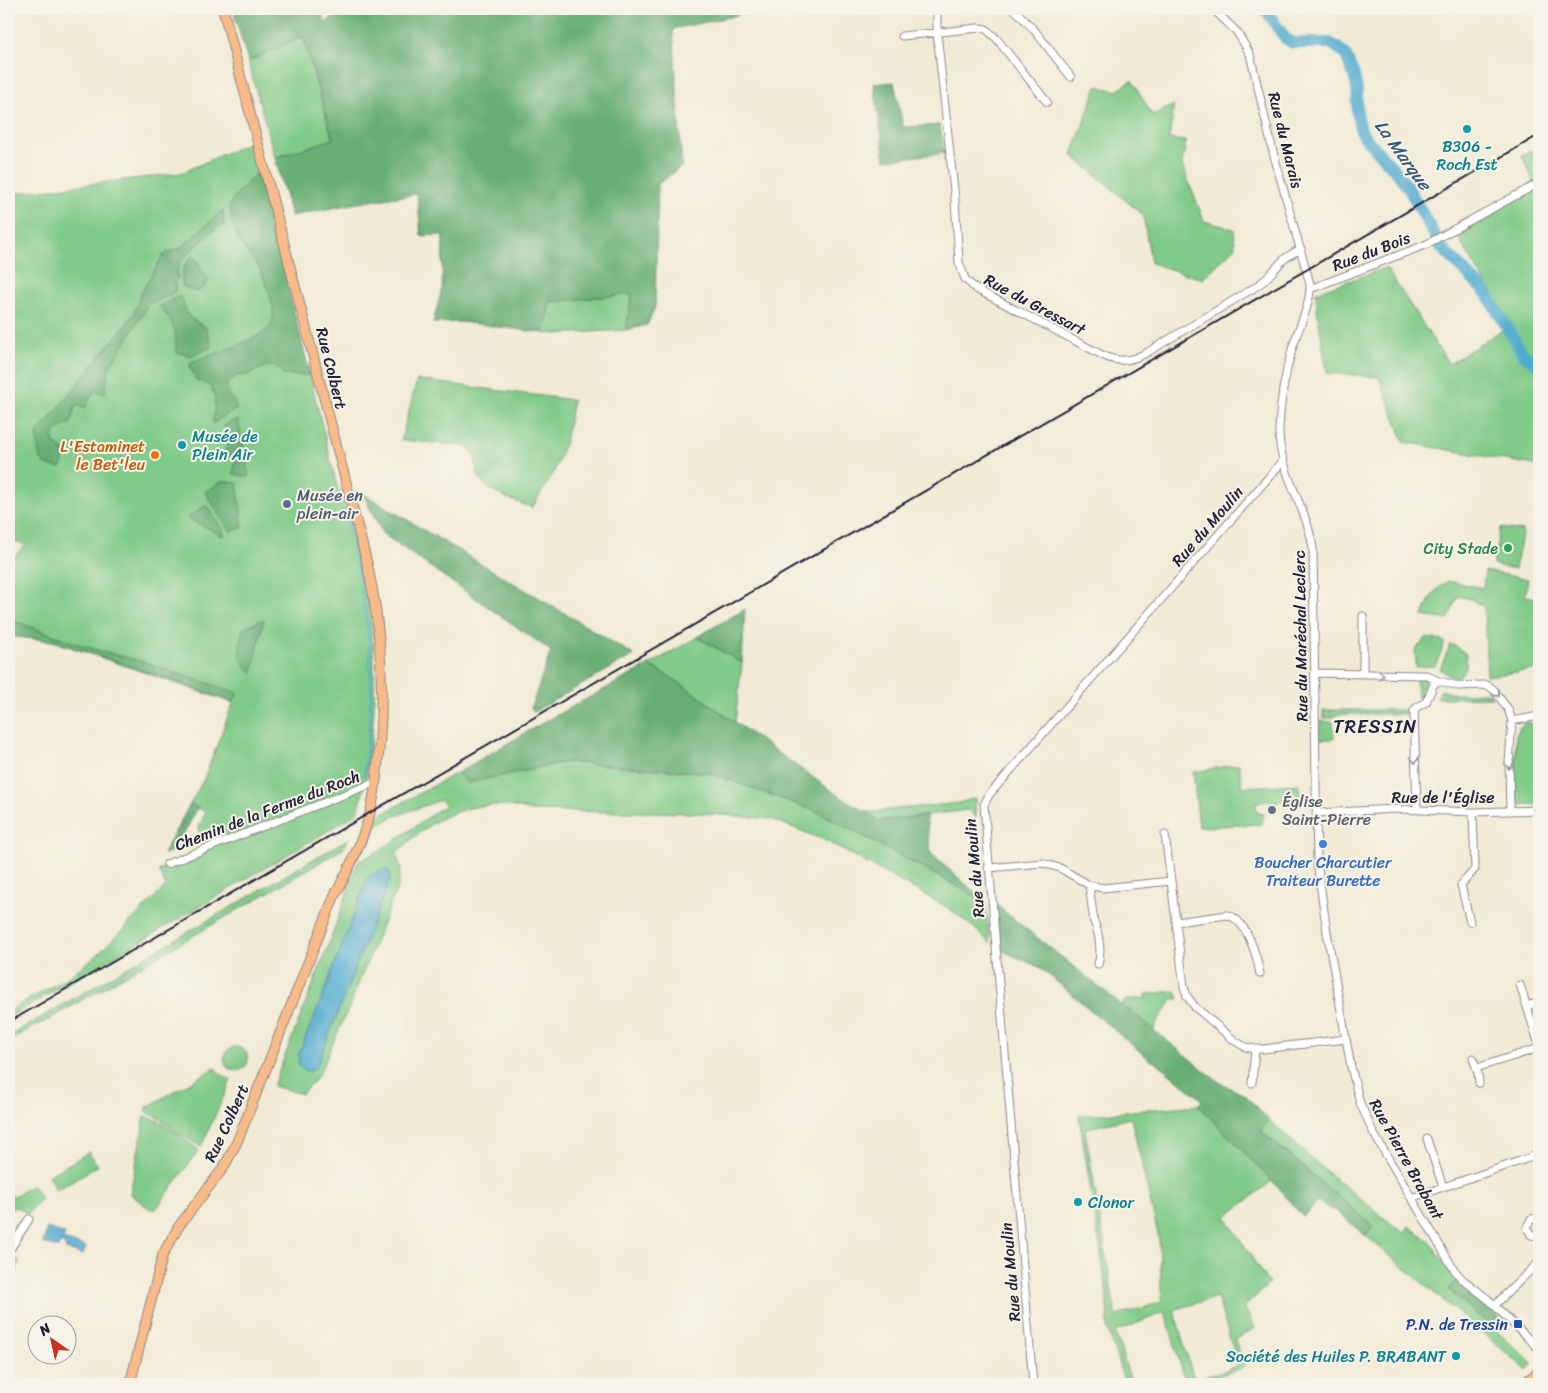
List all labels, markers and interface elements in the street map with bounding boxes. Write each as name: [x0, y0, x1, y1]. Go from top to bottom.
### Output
street label: Rue du Marais: [1260, 89, 1312, 192]
water label: La Marque: [1366, 113, 1441, 199]
marker: B306 - Roch Est: [1461, 123, 1473, 135]
place label: B306 - Roch Est: [1437, 132, 1497, 179]
street label: Rue du Bois: [1328, 223, 1415, 280]
street label: Rue du Gressart: [979, 265, 1091, 344]
street label: Rue Colbert: [307, 324, 356, 412]
place label: Musée de Plein Air: [192, 422, 258, 469]
place label: L'Estaminet le Bet'leu: [60, 432, 145, 479]
marker: Musée de Plein Air: [176, 439, 188, 451]
marker: L'Estaminet le Bet'leu: [149, 449, 161, 461]
street label: Rue du Moulin: [1164, 479, 1251, 573]
place label: Musée en plein-air: [296, 481, 363, 528]
marker: Musée en plein-air: [281, 498, 293, 510]
place label: City Stade: [1423, 534, 1498, 563]
marker: City Stade: [1502, 542, 1514, 554]
street label: Rue du Maréchal Leclerc: [1285, 550, 1316, 722]
one-way arrow: [1378, 670, 1385, 680]
one-way arrow: [1491, 688, 1499, 697]
district label: TRESSIN: [1333, 710, 1417, 743]
one-way arrow: [1410, 756, 1421, 764]
street label: Chemin de la Ferme du Roch: [170, 762, 364, 859]
one-way arrow: [1504, 762, 1514, 770]
street label: Rue de l'Église: [1391, 783, 1495, 812]
place label: Église Saint-Pierre: [1282, 787, 1371, 834]
marker: Église Saint-Pierre: [1266, 804, 1278, 816]
street label: Rue du Moulin: [956, 817, 993, 919]
marker: Boucher Charcutier Traiteur Burette: [1317, 838, 1329, 850]
place label: Boucher Charcutier Traiteur Burette: [1254, 848, 1393, 895]
street label: Rue Colbert: [196, 1079, 257, 1167]
street label: Rue Pierre Brabant: [1361, 1093, 1452, 1226]
place label: Clonor: [1088, 1188, 1135, 1217]
marker: Clonor: [1072, 1196, 1084, 1208]
street label: Rue du Moulin: [992, 1221, 1029, 1323]
place label: P.N. de Tressin: [1406, 1310, 1508, 1339]
north arrow: [28, 1316, 78, 1366]
text: N: [33, 1316, 56, 1343]
marker: P.N. de Tressin: [1512, 1318, 1524, 1330]
place label: Société des Huiles P. BRABANT: [1226, 1342, 1447, 1371]
marker: Société des Huiles P. BRABANT: [1450, 1350, 1462, 1362]

